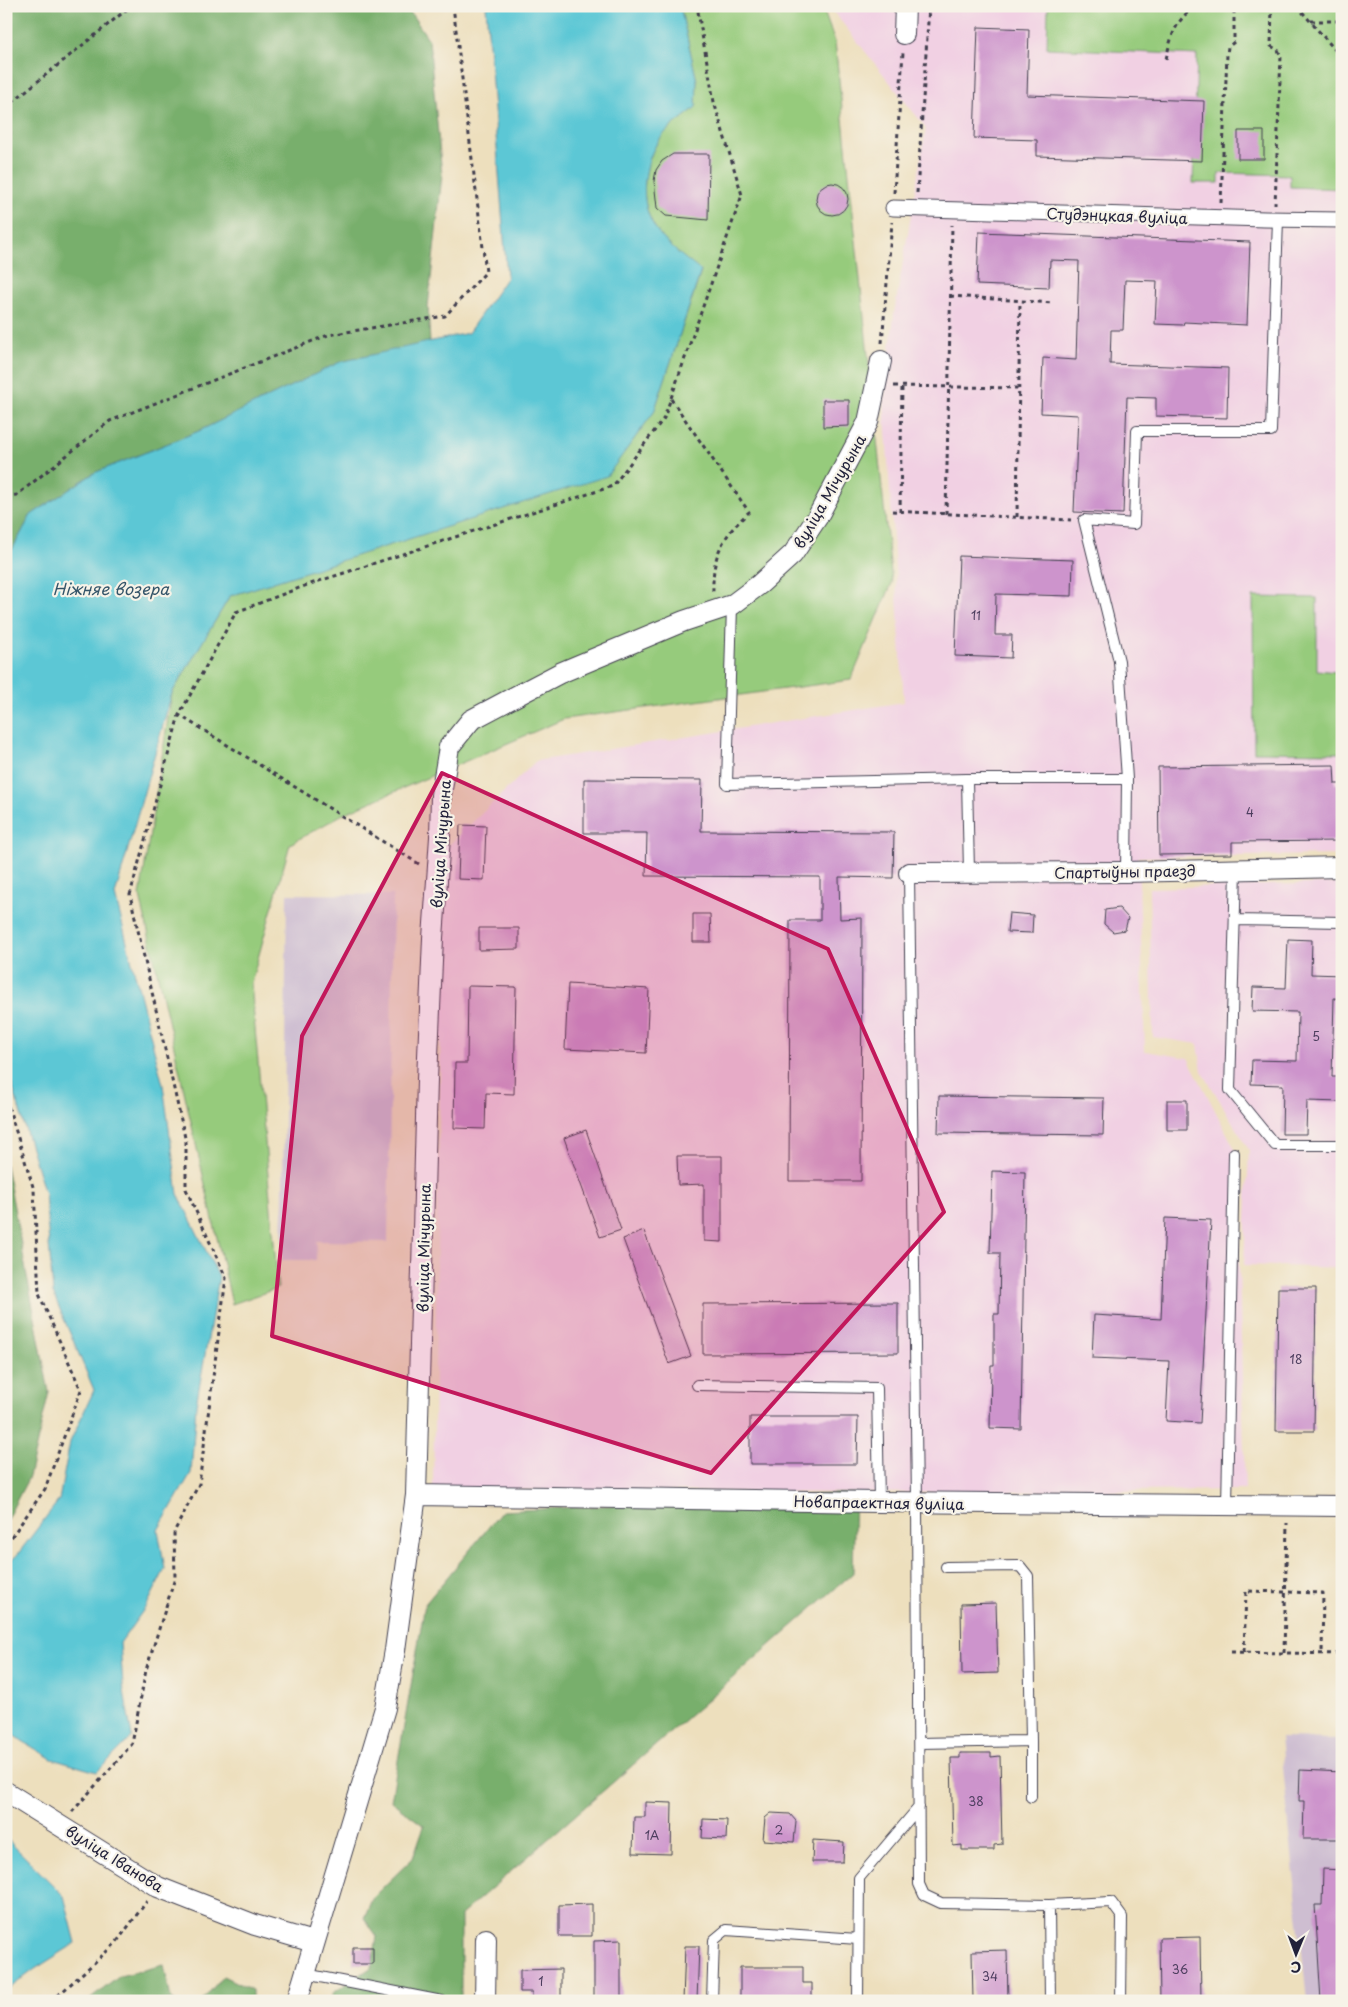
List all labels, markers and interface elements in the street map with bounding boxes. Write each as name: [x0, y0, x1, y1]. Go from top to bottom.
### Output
street label: Студэнцкая вуліца: [1046, 201, 1189, 229]
street label: вуліца Мічурына: [787, 429, 871, 552]
water label: Ніжняе возера: [53, 576, 170, 600]
house number: 11: [971, 606, 981, 624]
street label: вуліца Мічурына: [424, 778, 456, 909]
house number: 4: [1246, 803, 1254, 821]
street label: Спартыўны праезд: [1054, 858, 1196, 884]
house number: 5: [1312, 1027, 1320, 1045]
street label: вуліца Мічурына: [410, 1183, 436, 1312]
house number: 18: [1290, 1350, 1302, 1368]
street label: Новапраектная вуліца: [793, 1489, 965, 1515]
house number: 38: [968, 1792, 984, 1810]
street label: вуліца Іванова: [62, 1819, 169, 1898]
house number: 2: [775, 1821, 783, 1839]
house number: 1А: [645, 1826, 659, 1844]
north arrow: [1270, 1930, 1320, 1980]
text: С: [1290, 1957, 1301, 1978]
house number: 36: [1172, 1960, 1188, 1978]
house number: 34: [982, 1967, 998, 1985]
house number: 1: [538, 1972, 544, 1990]

